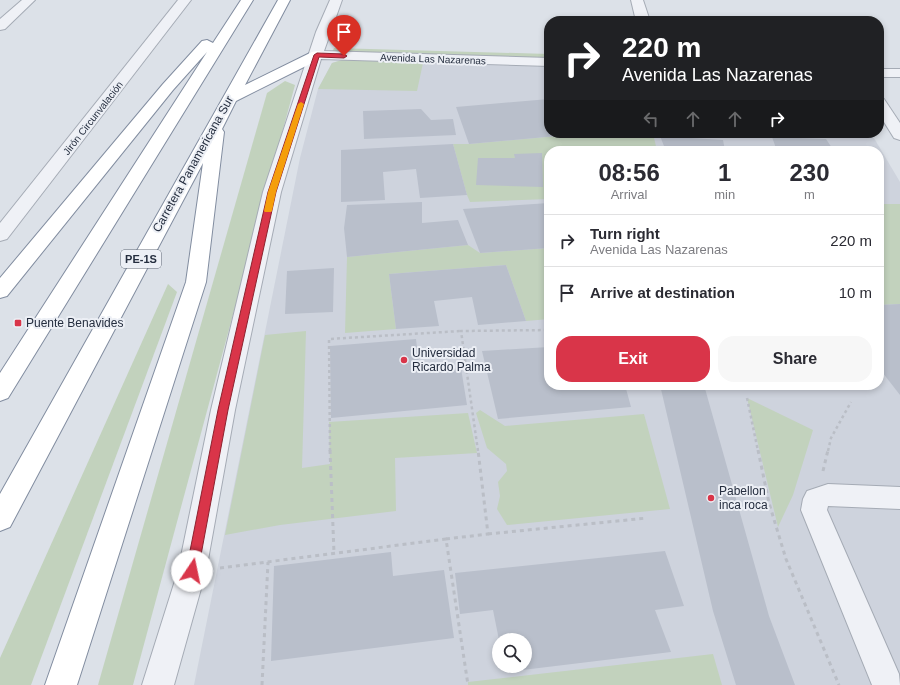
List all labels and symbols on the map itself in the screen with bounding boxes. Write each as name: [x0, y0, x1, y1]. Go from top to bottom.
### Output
pin: [327, 15, 361, 56]
street label: Avenida Las Nazarenas: [380, 52, 486, 66]
street label: Jirón Circunvalación: [61, 79, 125, 157]
street label: Carretera Panamericana Sur: [150, 94, 236, 234]
road number: PE-1S: [121, 250, 161, 268]
place label: Puente Benavides: [26, 316, 123, 330]
marker: Puente Benavides: [13, 318, 23, 328]
place label: Universidad Ricardo Palma: [412, 346, 491, 374]
marker: Universidad Ricardo Palma: [399, 355, 409, 365]
place label: Pabellon inca roca: [719, 484, 768, 512]
marker: Pabellon inca roca: [706, 493, 716, 503]
position arrow: [171, 550, 213, 592]

